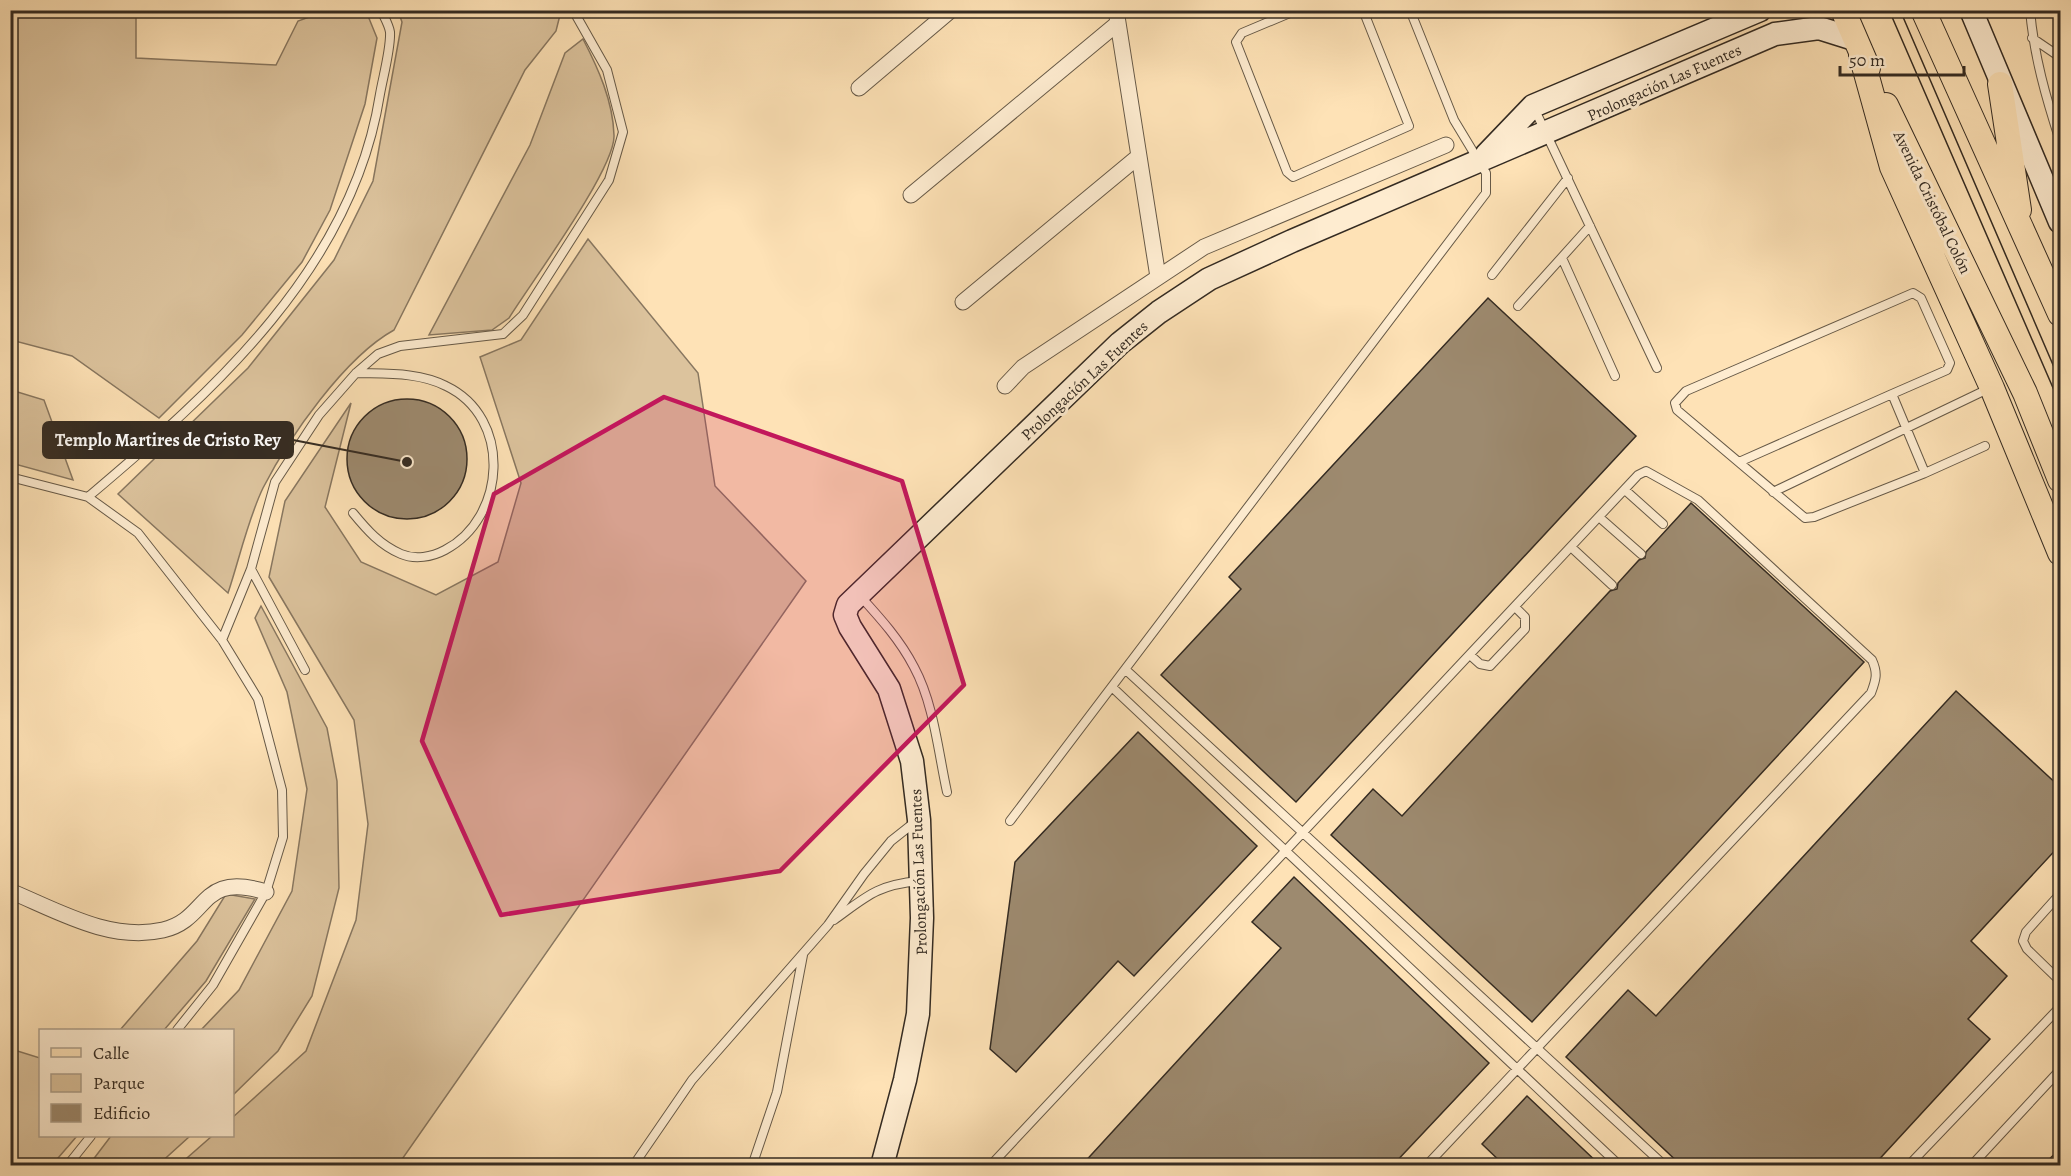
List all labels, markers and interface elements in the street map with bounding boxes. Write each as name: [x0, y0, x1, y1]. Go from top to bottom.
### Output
street label: Prolongación Las Fuentes: [1584, 39, 1745, 127]
scale bar: [1840, 39, 1964, 77]
text: 50 m: [1849, 48, 1885, 72]
street label: Avenida Cristóbal Colón: [1887, 126, 1976, 278]
street label: Prolongación Las Fuentes: [1016, 316, 1153, 446]
callout: Templo Martires de Cristo Rey: [43, 422, 293, 458]
text: Templo Martires de Cristo Rey: [55, 428, 282, 452]
street label: Prolongación Las Fuentes: [905, 788, 933, 956]
legend: [39, 1029, 234, 1137]
text: Calle: [93, 1041, 130, 1065]
text: Parque: [93, 1071, 145, 1095]
text: Edificio: [93, 1101, 150, 1125]

